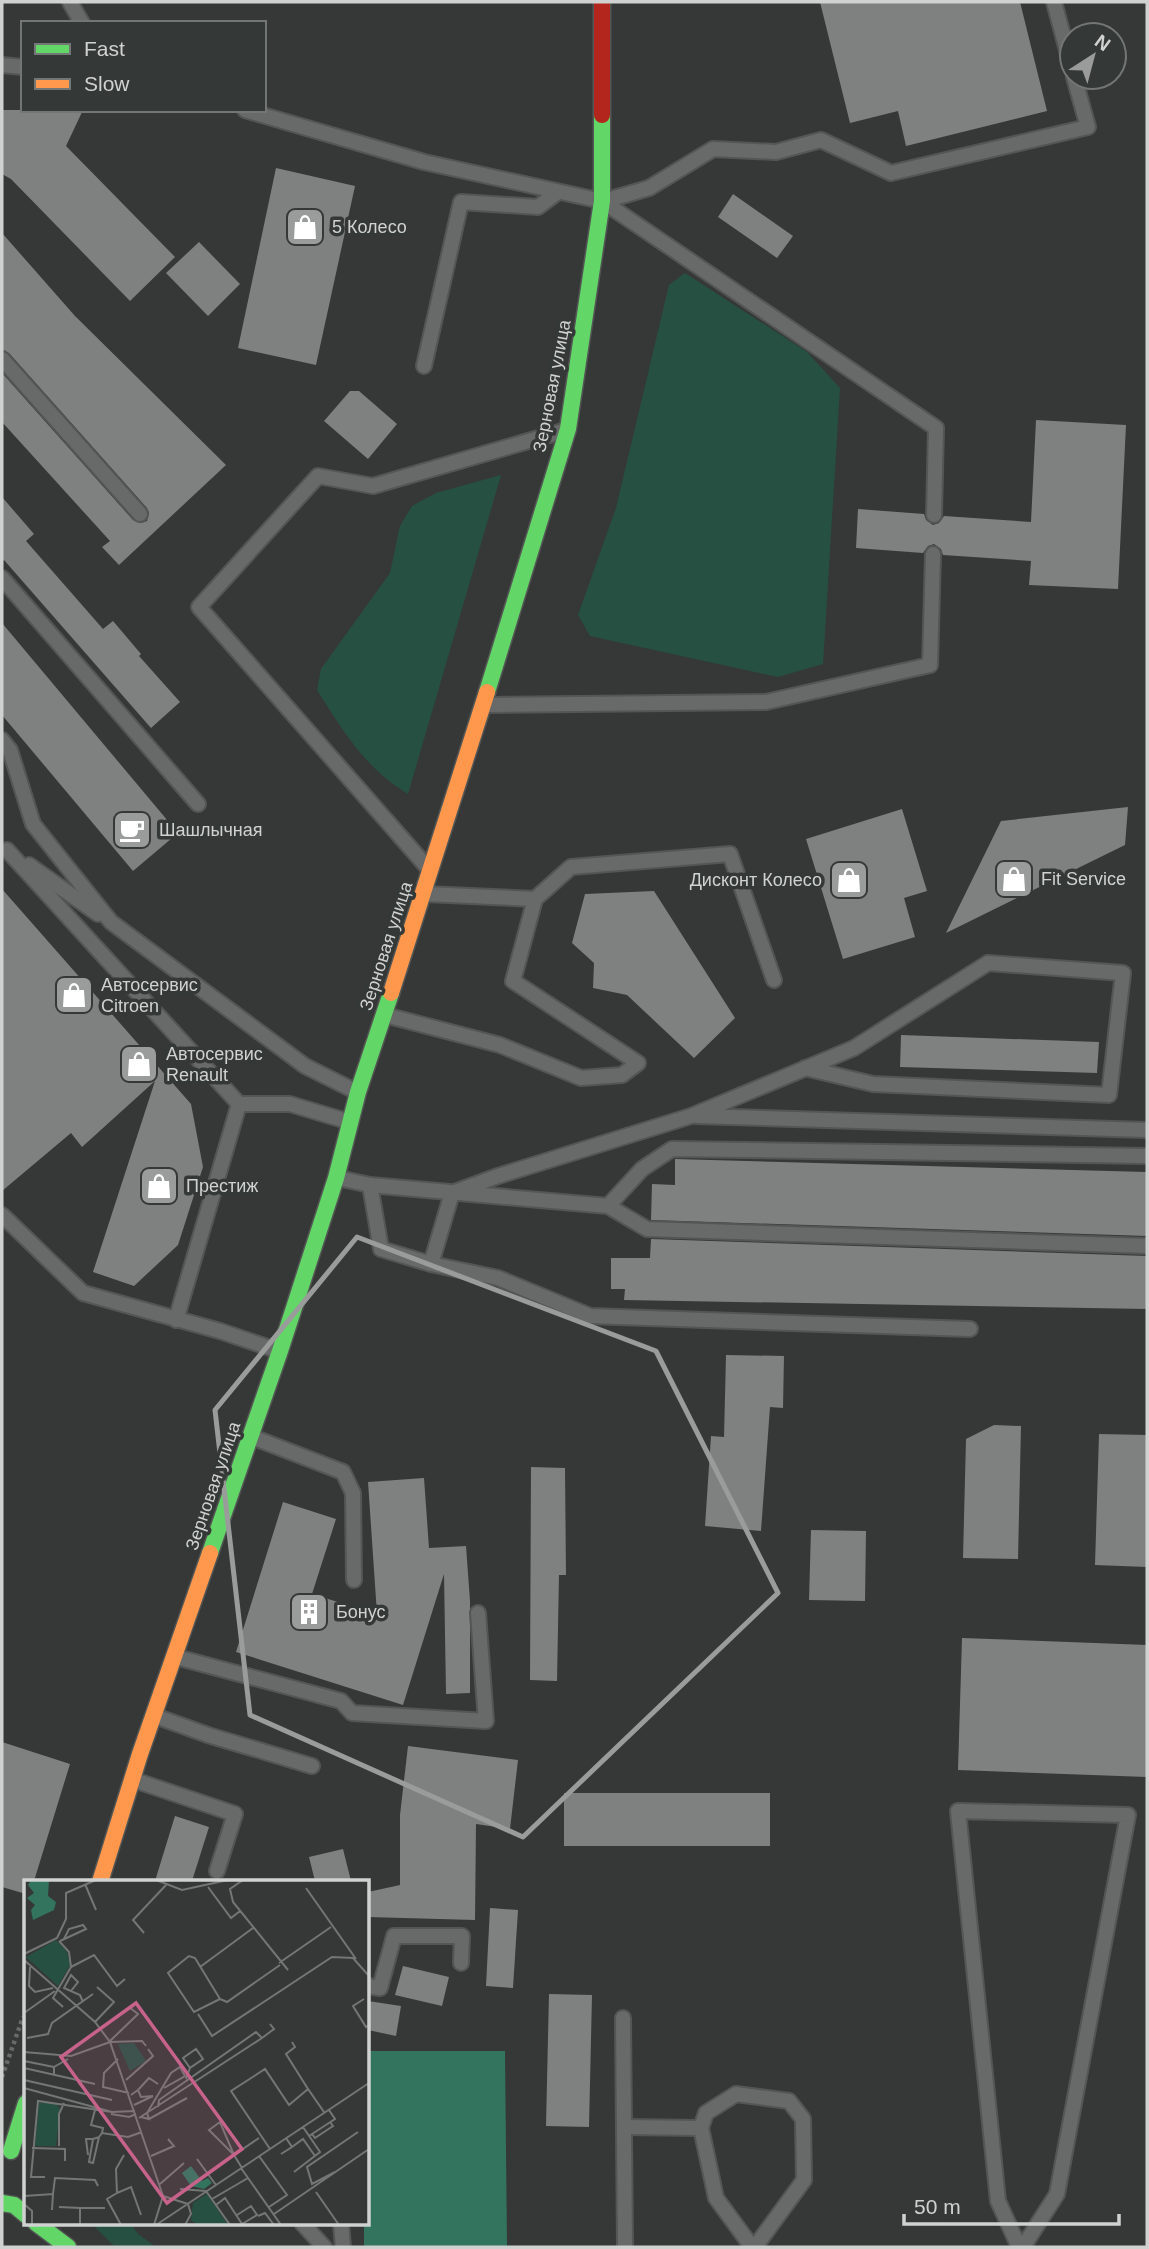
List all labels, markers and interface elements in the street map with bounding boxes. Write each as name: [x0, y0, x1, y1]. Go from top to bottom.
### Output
legend: [21, 21, 266, 112]
north arrow: [1058, 21, 1128, 91]
text: N: [1091, 30, 1114, 55]
text: Fast: [84, 37, 125, 60]
text: Slow: [84, 72, 130, 95]
shop icon: 5 Колесо: [284, 206, 326, 248]
place label: 5 Колесо: [332, 217, 407, 237]
street label: Зерновая улица: [529, 317, 575, 454]
cafe icon: Шашлычная: [111, 809, 153, 851]
place label: Шашлычная: [159, 820, 262, 840]
shop icon: Fit Service: [993, 858, 1035, 900]
shop icon: Дисконт Колесо: [828, 859, 870, 901]
place label: Fit Service: [1041, 869, 1126, 889]
place label: Дисконт Колесо: [690, 870, 822, 890]
street label: Зерновая улица: [356, 878, 417, 1013]
shop icon: Автосервис Citroen: [53, 974, 95, 1016]
place label: Автосервис Citroen: [101, 975, 198, 1016]
shop icon: Автосервис Renault: [118, 1043, 160, 1085]
place label: Автосервис Renault: [166, 1044, 263, 1085]
shop icon: Престиж: [138, 1165, 180, 1207]
place label: Престиж: [186, 1176, 258, 1196]
street label: Зерновая улица: [182, 1418, 245, 1553]
building icon: Бонус: [288, 1591, 330, 1633]
place label: Бонус: [336, 1602, 386, 1622]
inset map: [24, 1880, 369, 2224]
scale bar: [904, 2182, 1119, 2226]
text: 50 m: [914, 2195, 961, 2218]

